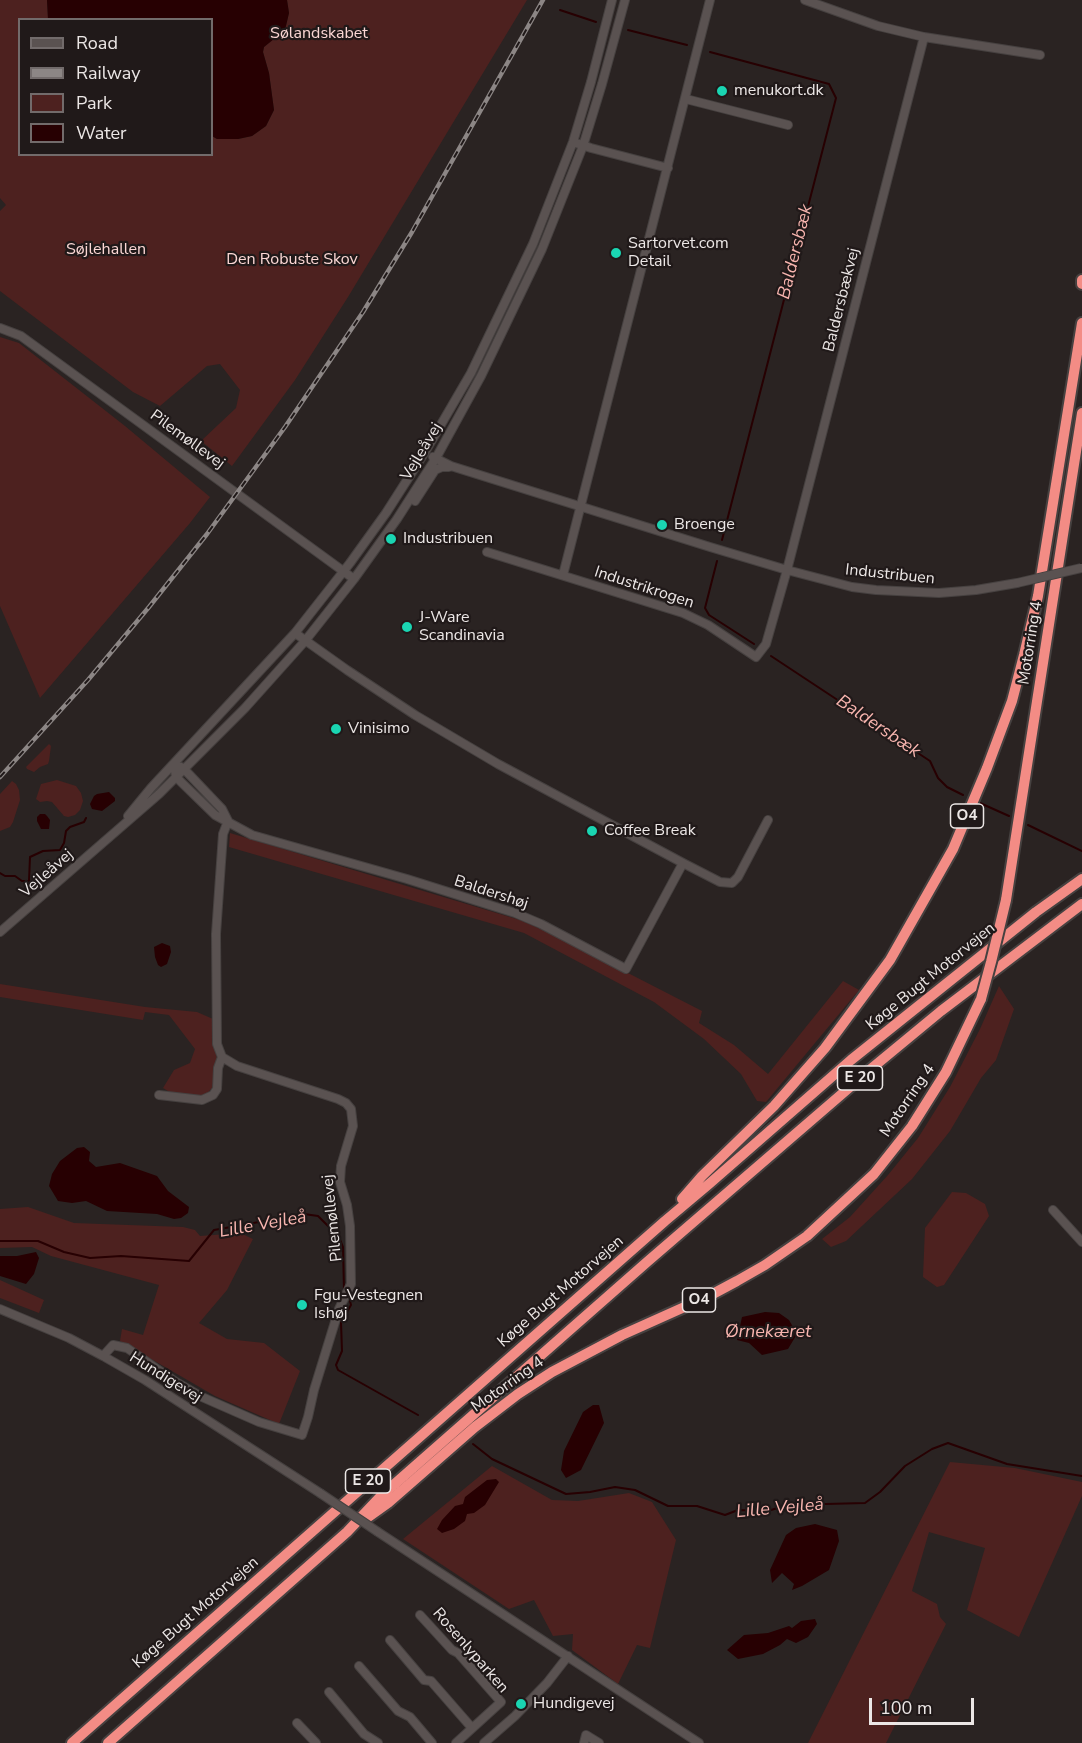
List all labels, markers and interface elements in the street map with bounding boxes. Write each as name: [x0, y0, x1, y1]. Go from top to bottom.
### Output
legend: [18, 18, 213, 156]
park label: Sølandskabet: [270, 24, 368, 44]
text: Road: [76, 31, 118, 55]
text: Railway: [76, 61, 141, 85]
place label: menukort.dk: [734, 81, 824, 101]
marker: menukort.dk: [715, 84, 729, 98]
text: Park: [76, 91, 112, 115]
text: Water: [76, 121, 127, 145]
water label: Baldersbæk: [774, 202, 818, 302]
place label: Sartorvet.com Detail: [628, 234, 729, 272]
park label: Søjlehallen: [66, 240, 146, 260]
marker: Sartorvet.com Detail: [609, 246, 623, 260]
street label: Baldersbækvej: [820, 246, 864, 354]
park label: Den Robuste Skov: [226, 250, 358, 270]
street label: Pilemøllevej: [146, 406, 228, 474]
street label: Vejleåvej: [397, 419, 447, 485]
place label: Broenge: [674, 515, 735, 535]
marker: Broenge: [655, 518, 669, 532]
place label: Industribuen: [403, 529, 493, 549]
marker: Industribuen: [384, 532, 398, 546]
street label: Industribuen: [844, 561, 936, 589]
street label: Industrikrogen: [592, 563, 696, 613]
street label: Motorring 4: [1015, 600, 1047, 686]
place label: J-Ware Scandinavia: [419, 608, 505, 646]
marker: J-Ware Scandinavia: [400, 620, 414, 634]
water label: Baldersbæk: [832, 691, 924, 763]
place label: Vinisimo: [348, 719, 410, 739]
marker: Vinisimo: [329, 722, 343, 736]
road number: O4: [950, 804, 984, 828]
place label: Coffee Break: [604, 821, 696, 841]
marker: Coffee Break: [585, 824, 599, 838]
street label: Vejleåvej: [16, 846, 78, 902]
street label: Baldershøj: [451, 872, 531, 914]
street label: Køge Bugt Motorvejen: [863, 919, 999, 1035]
street label: Motorring 4: [876, 1061, 940, 1141]
road number: E 20: [838, 1066, 882, 1090]
street label: Pilemøllevej: [319, 1173, 347, 1263]
water label: Lille Vejleå: [218, 1207, 308, 1243]
street label: Køge Bugt Motorvejen: [494, 1232, 628, 1352]
place label: Fgu-Vestegnen Ishøj: [314, 1286, 423, 1324]
road number: O4: [682, 1288, 716, 1312]
marker: Fgu-Vestegnen Ishøj: [295, 1298, 309, 1312]
water label: Ørnekæret: [725, 1322, 811, 1344]
street label: Hundigevej: [125, 1348, 205, 1408]
street label: Motorring 4: [468, 1353, 548, 1417]
road number: E 20: [346, 1469, 391, 1493]
water label: Lille Vejleå: [735, 1494, 825, 1524]
street label: Køge Bugt Motorvejen: [129, 1553, 263, 1673]
street label: Rosenlyparken: [428, 1605, 512, 1697]
scale bar: [872, 1686, 977, 1724]
place label: Hundigevej: [533, 1694, 614, 1714]
text: 100 m: [880, 1696, 932, 1720]
marker: Hundigevej: [514, 1697, 528, 1711]

